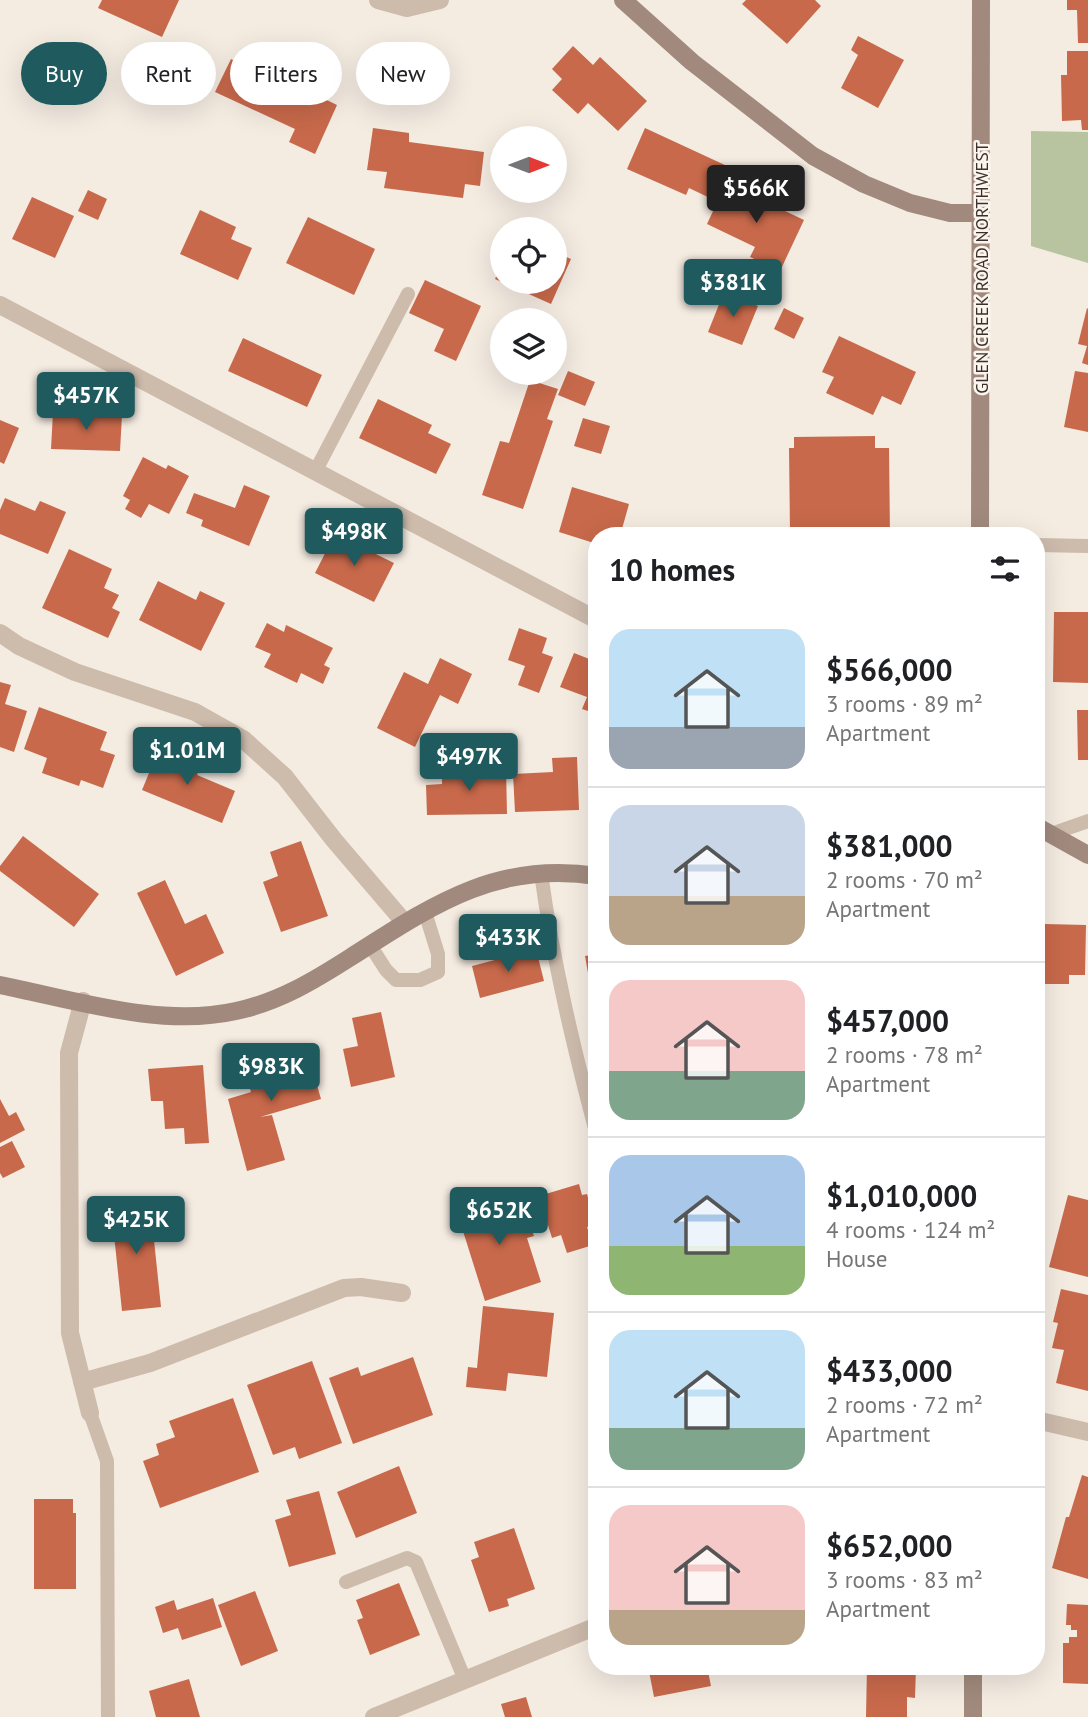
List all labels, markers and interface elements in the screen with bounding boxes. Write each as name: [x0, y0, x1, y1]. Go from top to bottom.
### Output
chip: Buy: [21, 42, 107, 105]
chip: Rent: [121, 42, 216, 105]
chip: Filters: [230, 42, 342, 105]
chip: New: [356, 42, 450, 105]
north arrow: [490, 126, 567, 203]
map controls: [490, 126, 567, 385]
street label: GLEN CREEK ROAD NORTHWEST: [970, 142, 993, 394]
pin: $566K: [707, 166, 805, 225]
text: $566K: [723, 173, 789, 202]
button: locate: [490, 217, 567, 294]
pin: $381K: [684, 260, 782, 319]
text: $381K: [700, 267, 766, 296]
button: layers: [490, 308, 567, 385]
pin: $457K: [37, 372, 135, 432]
text: $457K: [53, 380, 119, 409]
pin: $498K: [305, 508, 403, 568]
text: $498K: [321, 516, 387, 545]
text: 10 homes: [609, 550, 735, 589]
icon: filters: [986, 550, 1024, 588]
text: $566,000: [826, 650, 953, 689]
icon: home: [665, 657, 749, 741]
text: 3 rooms · 89 m²: [826, 689, 983, 718]
text: Apartment: [826, 718, 930, 747]
pin: $1.01M: [130, 728, 244, 787]
pin: $497K: [420, 734, 518, 793]
text: $1.01M: [149, 735, 225, 764]
text: $497K: [436, 741, 502, 770]
text: $381,000: [826, 826, 953, 865]
icon: home: [665, 833, 749, 917]
text: 2 rooms · 70 m²: [826, 865, 983, 894]
text: Apartment: [826, 894, 930, 923]
pin: $433K: [459, 914, 557, 974]
text: $433K: [475, 922, 541, 951]
text: $457,000: [826, 1001, 949, 1040]
icon: home: [665, 1008, 749, 1092]
text: 2 rooms · 78 m²: [826, 1040, 983, 1069]
pin: $983K: [222, 1044, 320, 1103]
text: $983K: [238, 1051, 304, 1080]
text: Apartment: [826, 1069, 930, 1098]
text: $1,010,000: [826, 1176, 977, 1215]
icon: home: [665, 1183, 749, 1267]
pin: $652K: [450, 1188, 548, 1247]
text: $652K: [466, 1195, 532, 1224]
pin: $425K: [87, 1196, 185, 1256]
text: $425K: [103, 1204, 169, 1233]
text: 4 rooms · 124 m²: [826, 1215, 995, 1244]
text: House: [826, 1244, 888, 1273]
text: $433,000: [826, 1351, 953, 1390]
icon: home: [665, 1358, 749, 1442]
text: 2 rooms · 72 m²: [826, 1390, 983, 1419]
text: Apartment: [826, 1419, 930, 1448]
text: $652,000: [826, 1526, 953, 1565]
icon: home: [665, 1533, 749, 1617]
text: 3 rooms · 83 m²: [826, 1565, 983, 1594]
text: Apartment: [826, 1594, 930, 1623]

